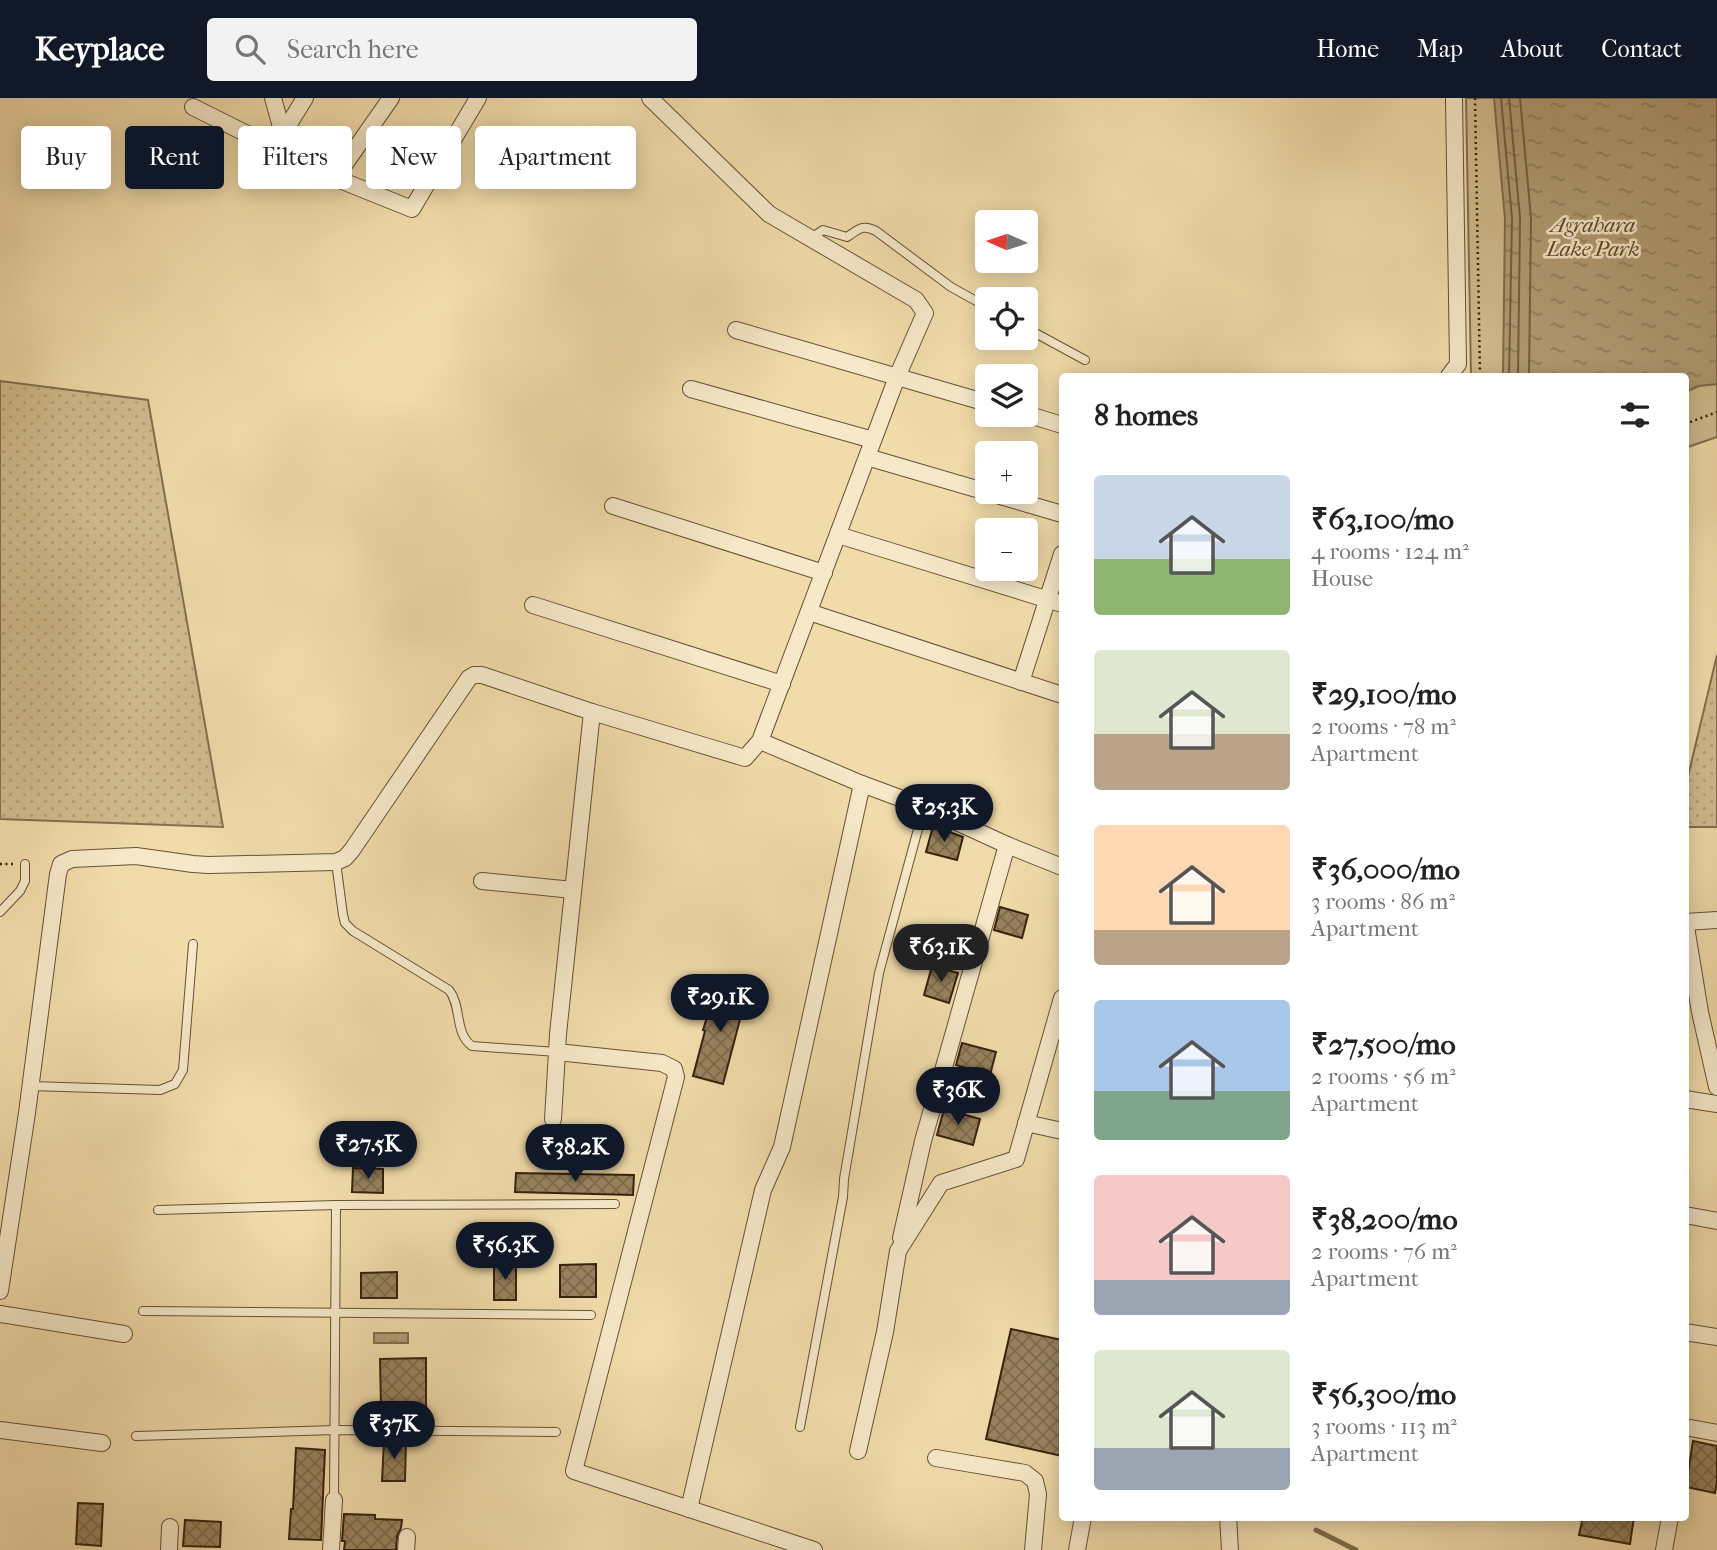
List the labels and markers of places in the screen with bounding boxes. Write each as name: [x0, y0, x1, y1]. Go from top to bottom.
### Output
pin: ₹25.3K: [887, 784, 1001, 844]
pin: ₹63.1K: [884, 924, 998, 984]
pin: ₹29.1K: [663, 974, 777, 1034]
pin: ₹36K: [917, 1068, 999, 1127]
pin: ₹27.5K: [311, 1122, 425, 1181]
pin: ₹38.2K: [518, 1124, 632, 1184]
pin: ₹56.3K: [448, 1222, 562, 1282]
pin: ₹37K: [353, 1402, 435, 1461]

